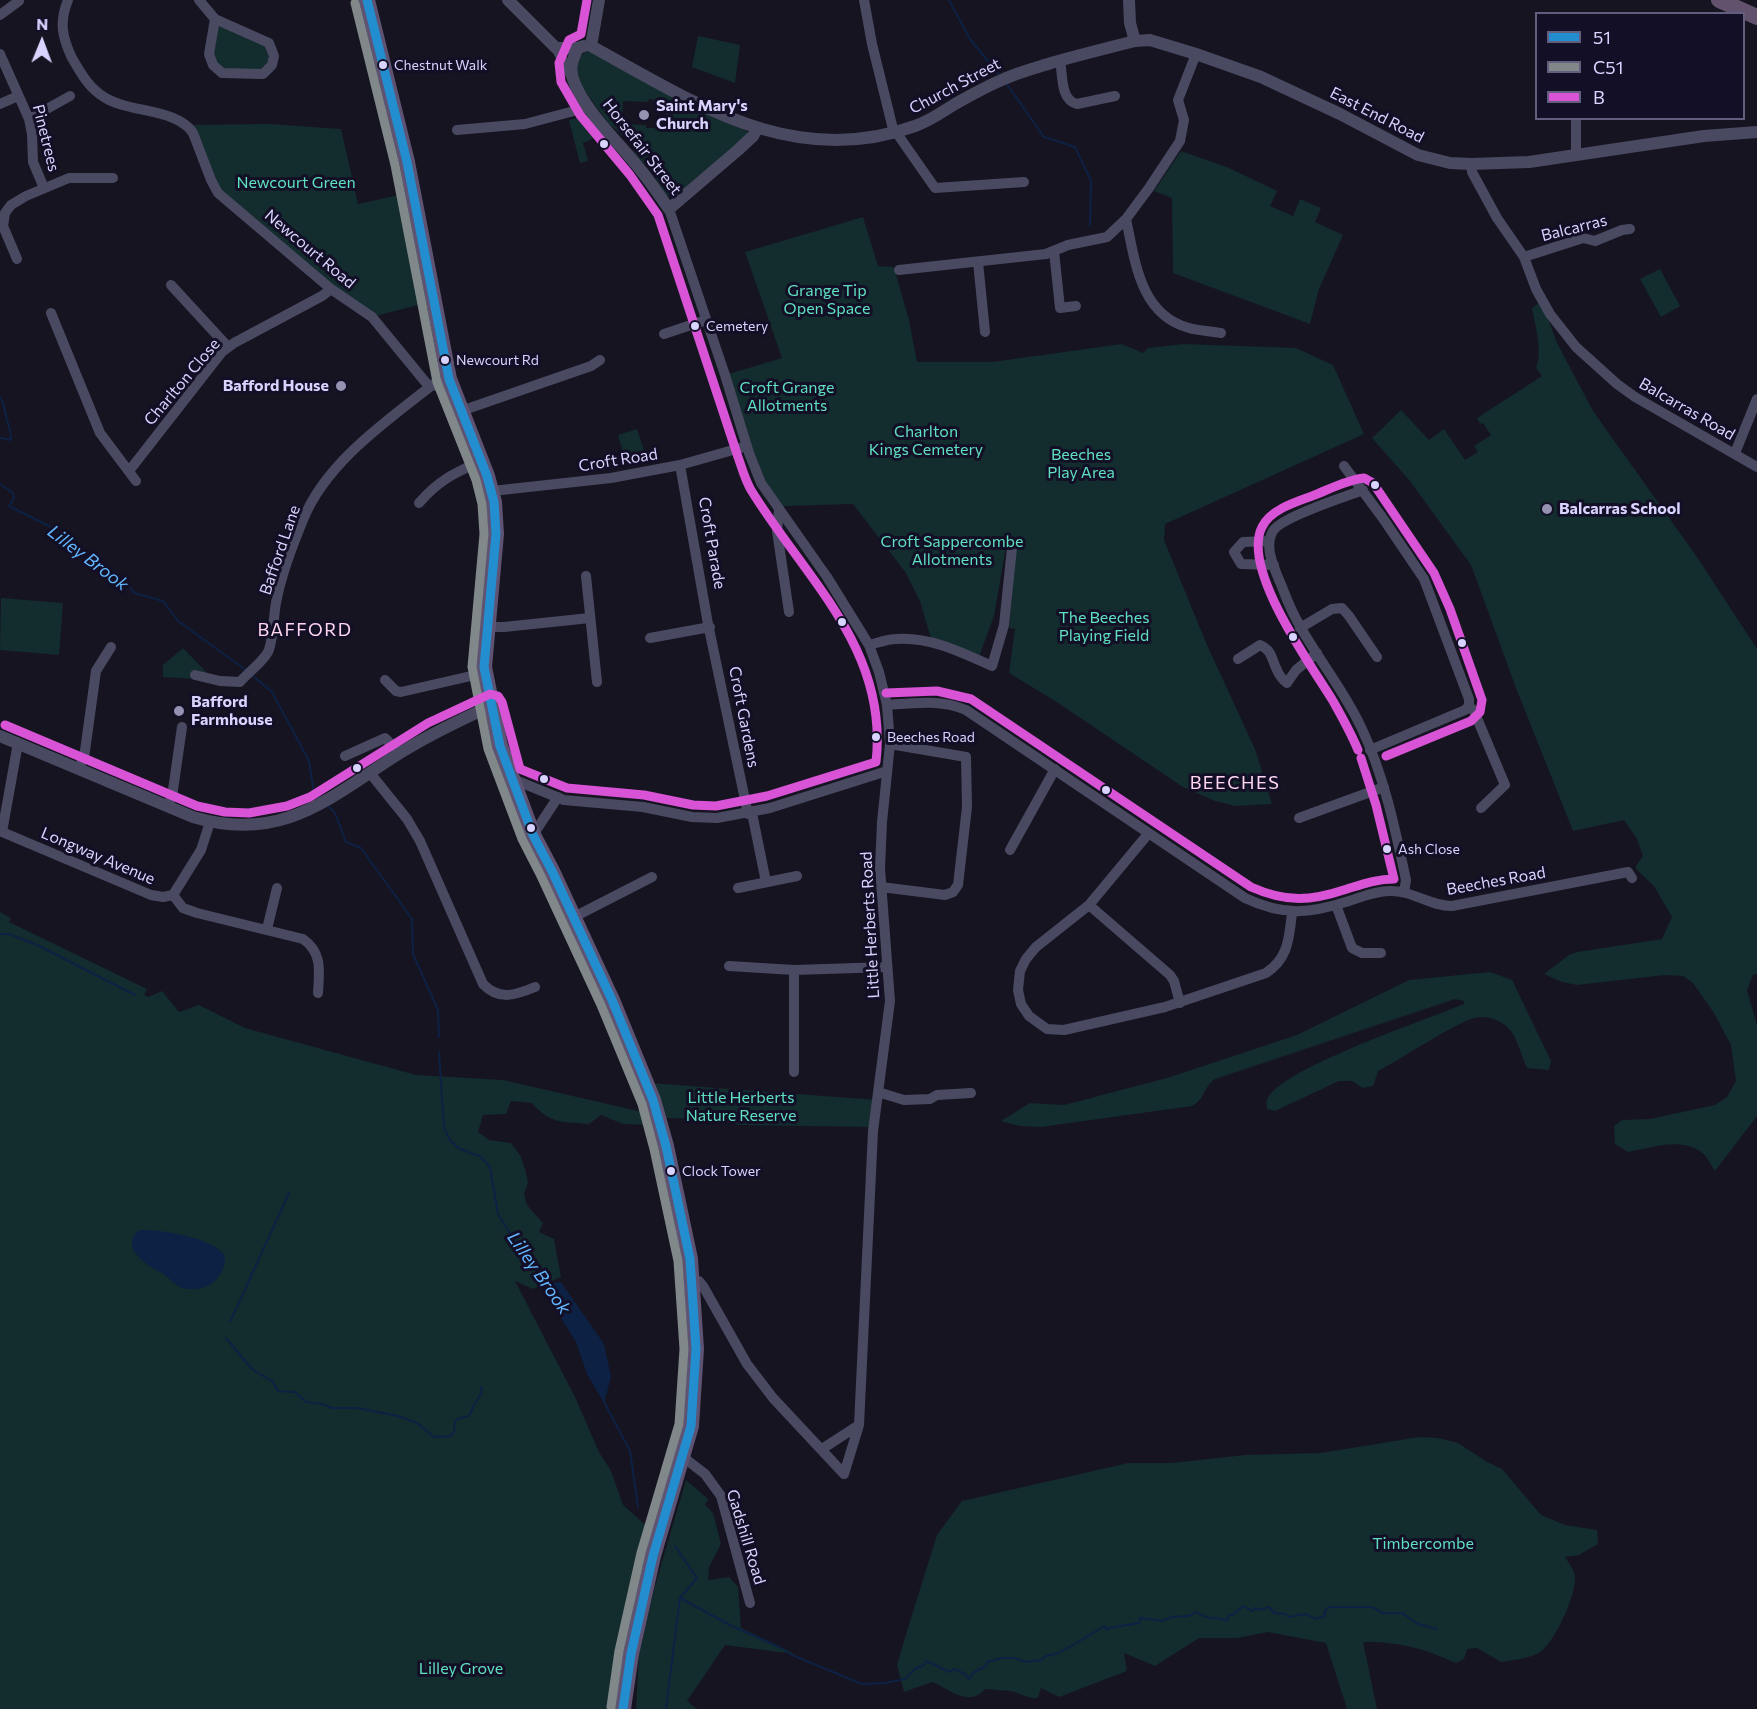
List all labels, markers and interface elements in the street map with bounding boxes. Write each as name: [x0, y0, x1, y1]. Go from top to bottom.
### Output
north arrow: [12, 12, 72, 72]
legend: [1535, 12, 1745, 120]
text: N: [36, 14, 48, 33]
text: 51: [1593, 26, 1611, 48]
street label: Church Street: [906, 54, 1004, 118]
text: C51: [1593, 56, 1623, 78]
place label: Chestnut Walk: [394, 57, 487, 73]
marker: Chestnut Walk: [377, 59, 389, 71]
street label: East End Road: [1327, 83, 1427, 147]
text: B: [1593, 86, 1605, 108]
street label: Horsefair Street: [599, 95, 685, 199]
place label: Saint Mary's Church: [656, 96, 748, 134]
street label: Pinetrees: [28, 102, 64, 174]
marker: Saint Mary's Church: [637, 108, 651, 122]
unlabelled marker: [598, 138, 610, 150]
park label: Newcourt Green: [236, 173, 356, 193]
street label: Newcourt Road: [261, 205, 359, 293]
street label: Balcarras: [1539, 211, 1609, 245]
park label: Grange Tip Open Space: [784, 281, 870, 319]
place label: Cemetery: [706, 318, 768, 334]
marker: Cemetery: [689, 320, 701, 332]
street label: Charlton Close: [140, 335, 224, 429]
place label: Newcourt Rd: [456, 352, 539, 368]
marker: Newcourt Rd: [439, 354, 451, 366]
street label: Balcarras Road: [1636, 374, 1738, 444]
place label: Bafford House: [223, 376, 329, 396]
park label: Croft Grange Allotments: [740, 378, 834, 416]
marker: Bafford House: [334, 379, 348, 393]
park label: Charlton Kings Cemetery: [869, 422, 983, 460]
street label: Croft Road: [577, 444, 659, 476]
park label: Beeches Play Area: [1047, 445, 1115, 483]
unlabelled marker: [1369, 479, 1381, 491]
street label: Croft Parade: [694, 495, 730, 591]
place label: Balcarras School: [1559, 499, 1681, 519]
marker: Balcarras School: [1540, 502, 1554, 516]
street label: Bafford Lane: [256, 503, 304, 597]
water label: Lilley Brook: [43, 521, 133, 595]
park label: Croft Sappercombe Allotments: [880, 532, 1024, 570]
park label: The Beeches Playing Field: [1059, 608, 1149, 646]
unlabelled marker: [836, 616, 848, 628]
district label: BAFFORD: [257, 619, 353, 641]
unlabelled marker: [1287, 631, 1299, 643]
unlabelled marker: [1456, 637, 1468, 649]
street label: Croft Gardens: [725, 665, 763, 769]
place label: Bafford Farmhouse: [191, 692, 273, 730]
marker: Bafford Farmhouse: [172, 704, 186, 718]
place label: Beeches Road: [887, 729, 975, 745]
marker: Beeches Road: [870, 731, 882, 743]
unlabelled marker: [351, 762, 363, 774]
district label: BEECHES: [1190, 772, 1280, 794]
unlabelled marker: [538, 773, 550, 785]
unlabelled marker: [1100, 784, 1112, 796]
unlabelled marker: [525, 822, 537, 834]
street label: Longway Avenue: [38, 823, 158, 889]
place label: Ash Close: [1398, 841, 1460, 857]
marker: Ash Close: [1381, 843, 1393, 855]
street label: Little Herberts Road: [857, 851, 883, 999]
street label: Beeches Road: [1445, 863, 1547, 899]
park label: Little Herberts Nature Reserve: [686, 1088, 796, 1126]
place label: Clock Tower: [682, 1163, 761, 1179]
marker: Clock Tower: [665, 1165, 677, 1177]
water label: Lilley Brook: [503, 1228, 575, 1318]
street label: Gadshill Road: [722, 1487, 770, 1587]
park label: Timbercombe: [1372, 1534, 1474, 1554]
park label: Lilley Grove: [419, 1659, 503, 1679]

